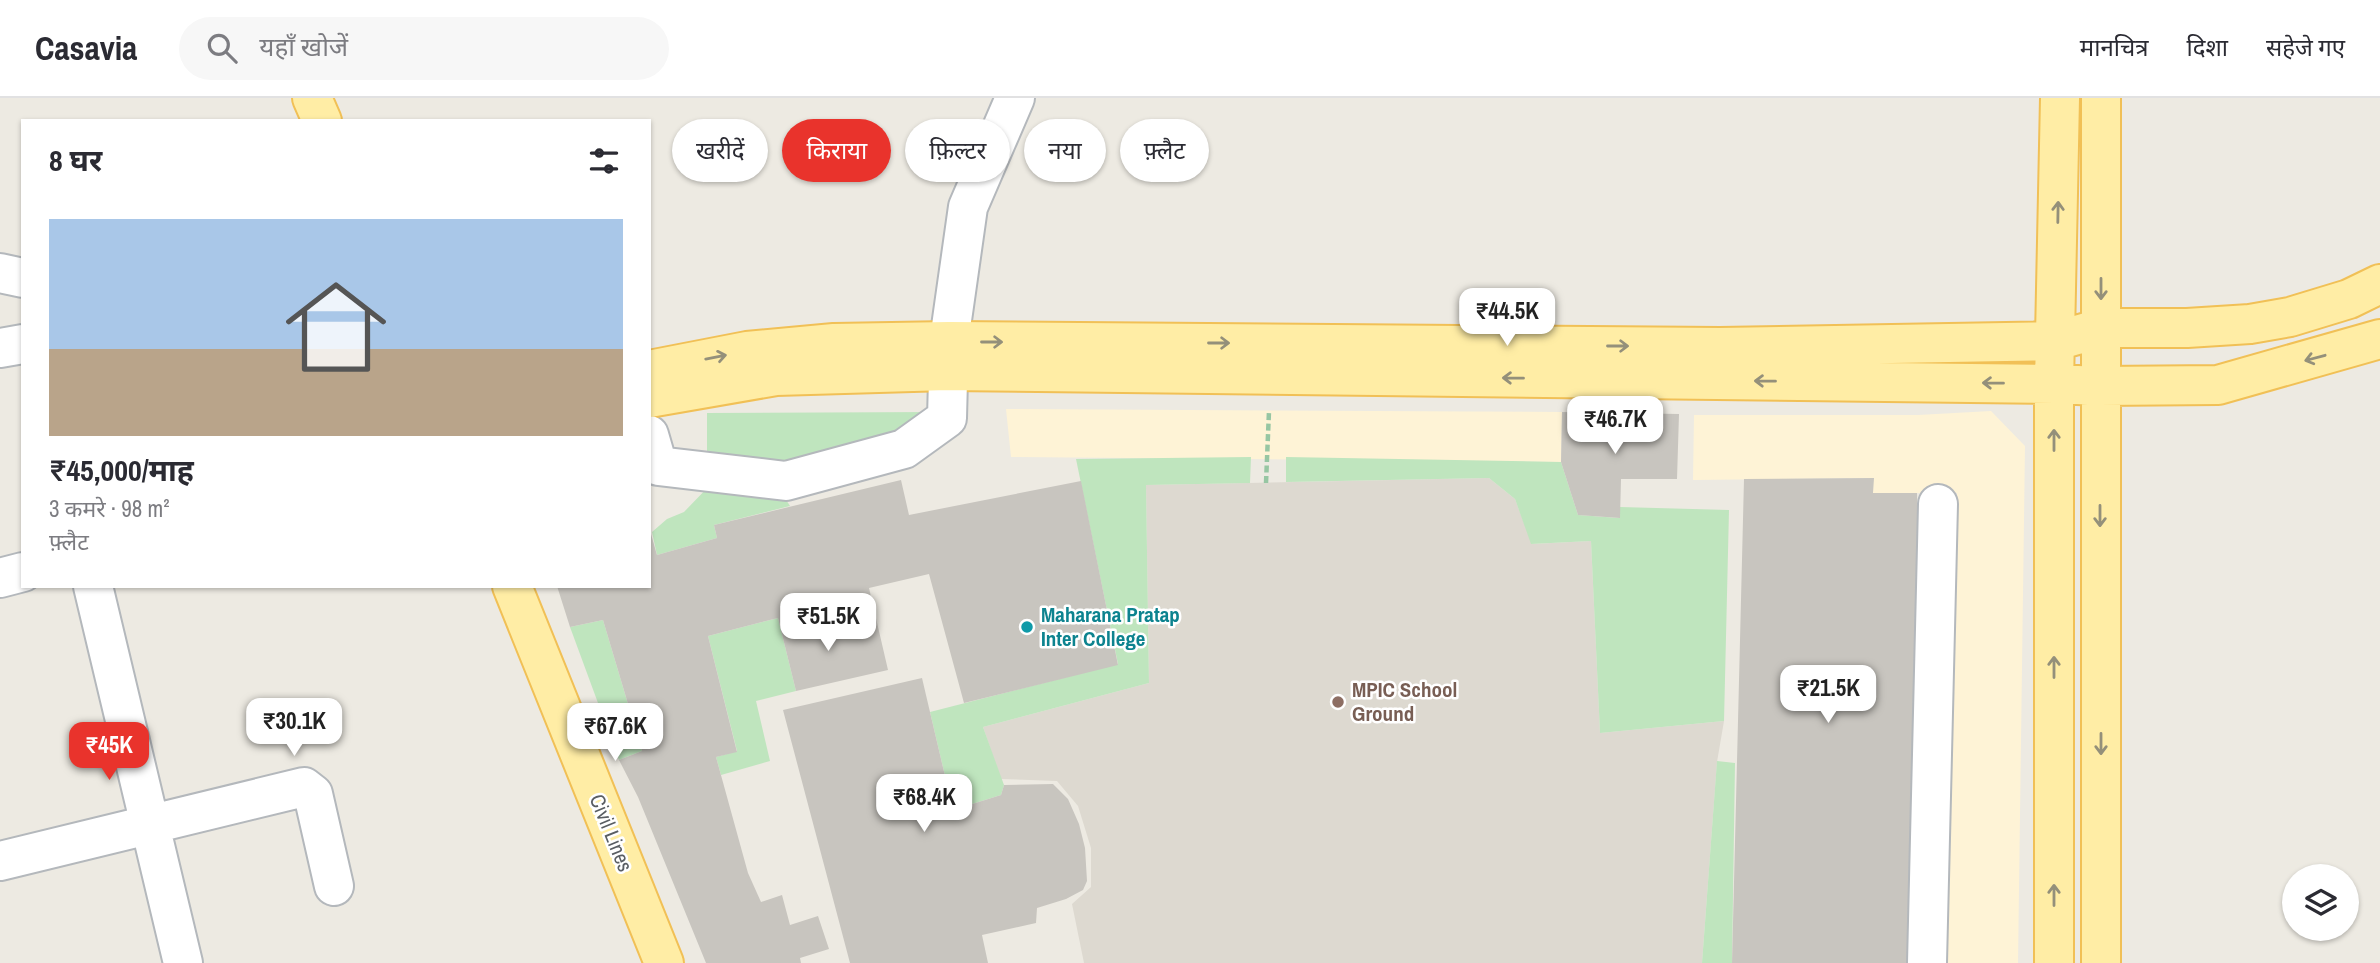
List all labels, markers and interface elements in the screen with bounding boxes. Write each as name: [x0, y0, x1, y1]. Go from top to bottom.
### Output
search box: [179, 17, 669, 80]
text: Casavia: [35, 26, 137, 70]
icon: search: [203, 29, 241, 67]
text: यहाँ खोजें: [259, 29, 348, 64]
text: मानचित्र: [2080, 31, 2148, 63]
text: दिशा: [2186, 31, 2228, 63]
text: सहेजे गए: [2266, 31, 2345, 63]
chip: खरीदें: [672, 119, 768, 182]
chip: किराया: [782, 119, 891, 182]
chip: फ़िल्टर: [905, 119, 1010, 182]
chip: नया: [1024, 119, 1106, 182]
chip: फ़्लैट: [1120, 119, 1209, 182]
text: 8 घर: [49, 140, 102, 180]
icon: filters: [585, 142, 623, 180]
one-way arrow: [2051, 201, 2065, 224]
icon: home: [273, 264, 399, 390]
one-way arrow: [2094, 277, 2108, 300]
pin: ₹44.5K: [1450, 288, 1564, 348]
text: ₹44.5K: [1475, 295, 1539, 326]
one-way arrow: [980, 335, 1003, 348]
one-way arrow: [1208, 336, 1231, 350]
one-way arrow: [1606, 339, 1629, 353]
one-way arrow: [704, 350, 727, 363]
one-way arrow: [2304, 352, 2326, 365]
one-way arrow: [1502, 371, 1525, 385]
one-way arrow: [1754, 374, 1777, 387]
one-way arrow: [1981, 376, 2004, 390]
pin: ₹46.7K: [1558, 396, 1672, 456]
text: ₹46.7K: [1583, 403, 1647, 434]
one-way arrow: [2047, 429, 2061, 452]
text: ₹45,000/माह: [49, 450, 194, 490]
text: 3 कमरे · 98 m²: [49, 493, 170, 524]
one-way arrow: [2093, 504, 2107, 527]
text: फ़्लैट: [49, 526, 89, 557]
pin: ₹51.5K: [771, 594, 885, 653]
text: ₹51.5K: [796, 600, 860, 631]
place label: Maharana Pratap Inter College: [1041, 600, 1180, 653]
marker: Maharana Pratap Inter College: [1019, 619, 1035, 635]
one-way arrow: [2047, 656, 2061, 679]
pin: ₹21.5K: [1771, 666, 1885, 725]
text: ₹21.5K: [1796, 672, 1860, 703]
place label: MPIC School Ground: [1352, 675, 1457, 728]
marker: MPIC School Ground: [1330, 694, 1346, 710]
pin: ₹30.1K: [237, 698, 351, 758]
pin: ₹67.6K: [558, 704, 672, 763]
text: ₹30.1K: [262, 705, 326, 736]
text: ₹67.6K: [583, 710, 647, 741]
pin: ₹45K: [68, 722, 150, 782]
text: ₹45K: [85, 729, 133, 760]
one-way arrow: [2094, 732, 2108, 755]
pin: ₹68.4K: [867, 774, 981, 834]
text: ₹68.4K: [892, 781, 956, 812]
street label: Civil Lines: [583, 790, 640, 876]
map controls: [2282, 864, 2359, 941]
button: layers: [2282, 864, 2359, 941]
one-way arrow: [2047, 884, 2061, 907]

